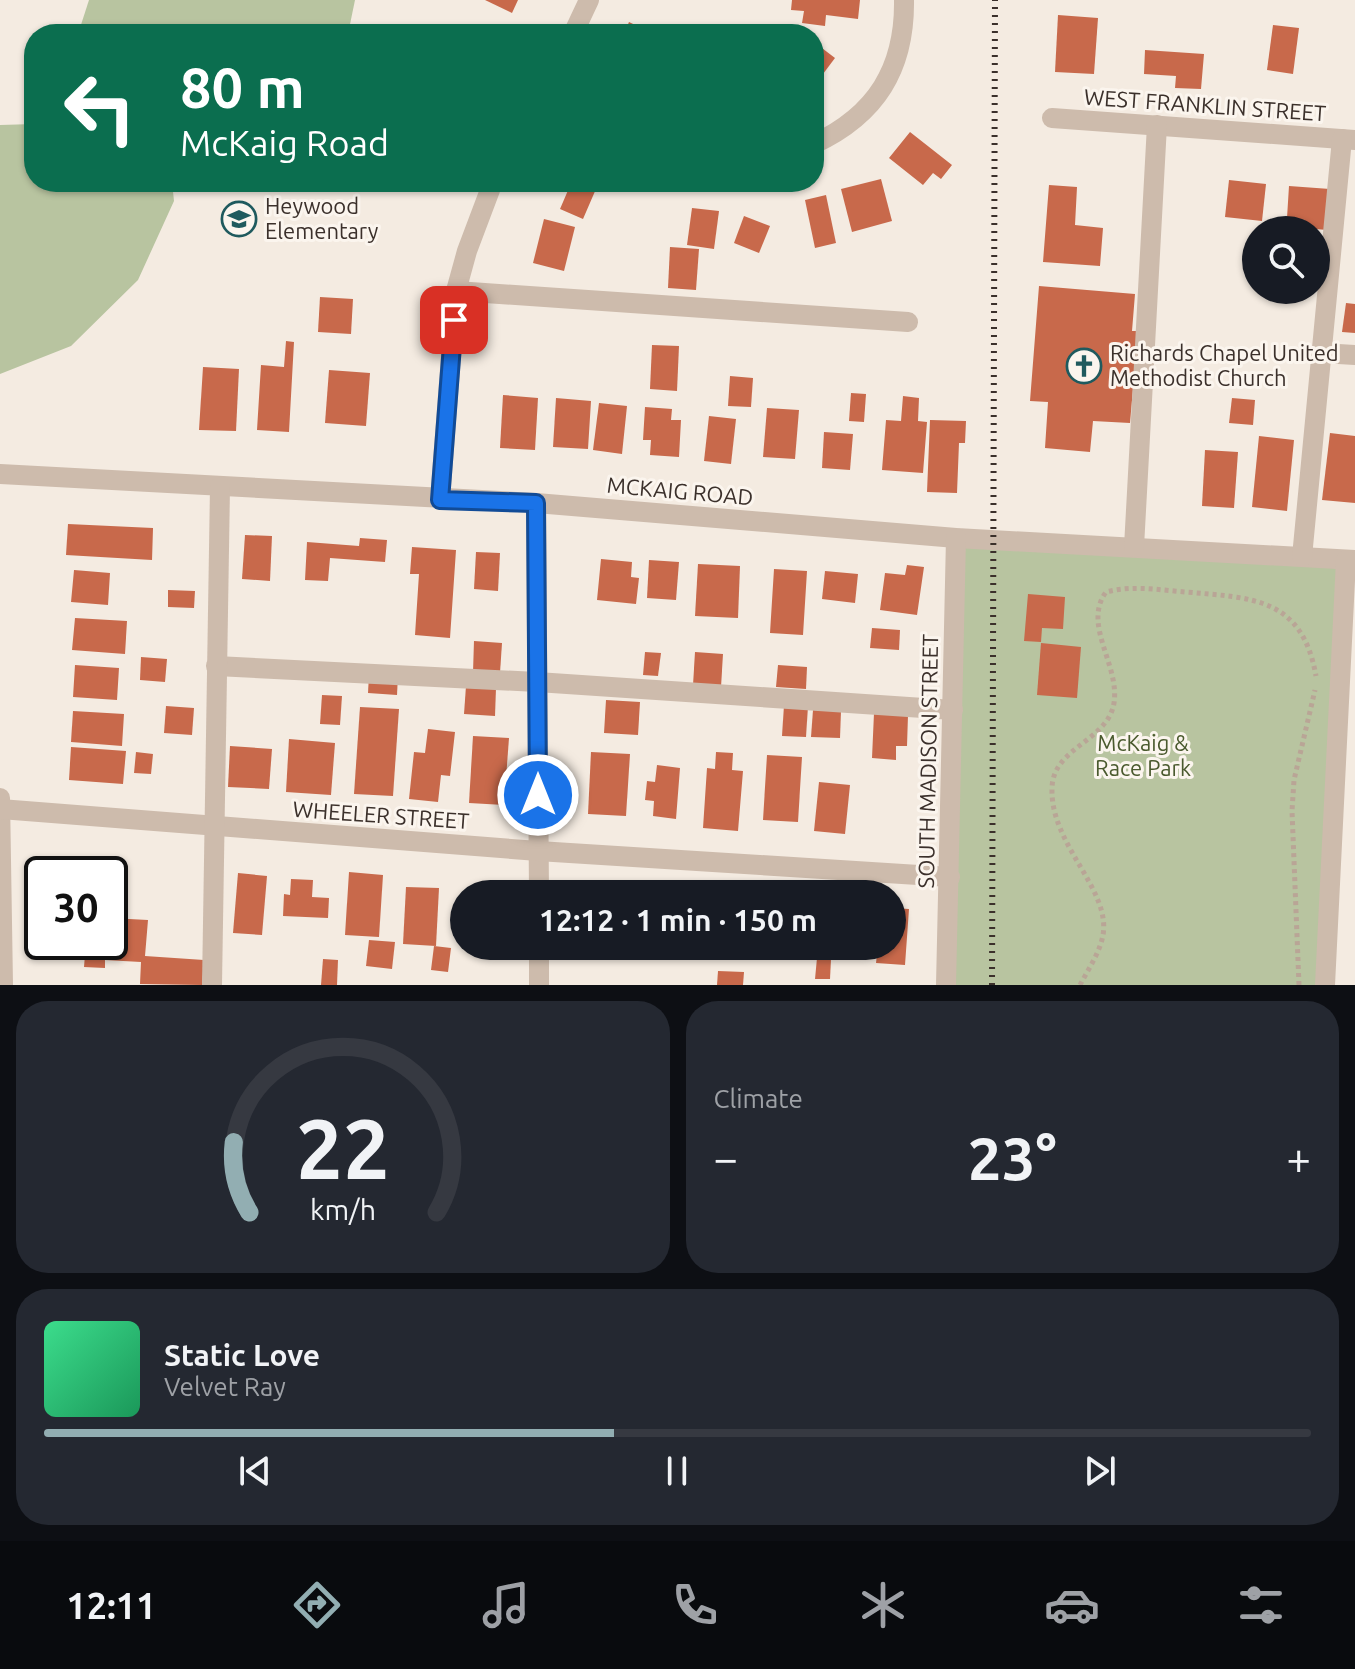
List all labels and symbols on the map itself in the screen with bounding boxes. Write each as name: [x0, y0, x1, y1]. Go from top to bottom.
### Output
street label: WEST FRANKLIN STREET: [1083, 84, 1327, 125]
place label: Heywood Elementary: [265, 193, 379, 243]
school or university icon: Heywood Elementary: [220, 200, 258, 238]
pin: [420, 286, 488, 354]
place label: Richards Chapel United Methodist Church: [1110, 340, 1339, 390]
church icon: Richards Chapel United Methodist Church: [1065, 347, 1103, 385]
street label: MCKAIG ROAD: [606, 472, 754, 509]
street label: SOUTH MADISON STREET: [913, 634, 942, 888]
park label: McKaig & Race Park: [1095, 730, 1191, 780]
position arrow: [496, 753, 580, 837]
street label: WHEELER STREET: [292, 796, 470, 833]
speed limit sign: 30: [24, 856, 128, 960]

